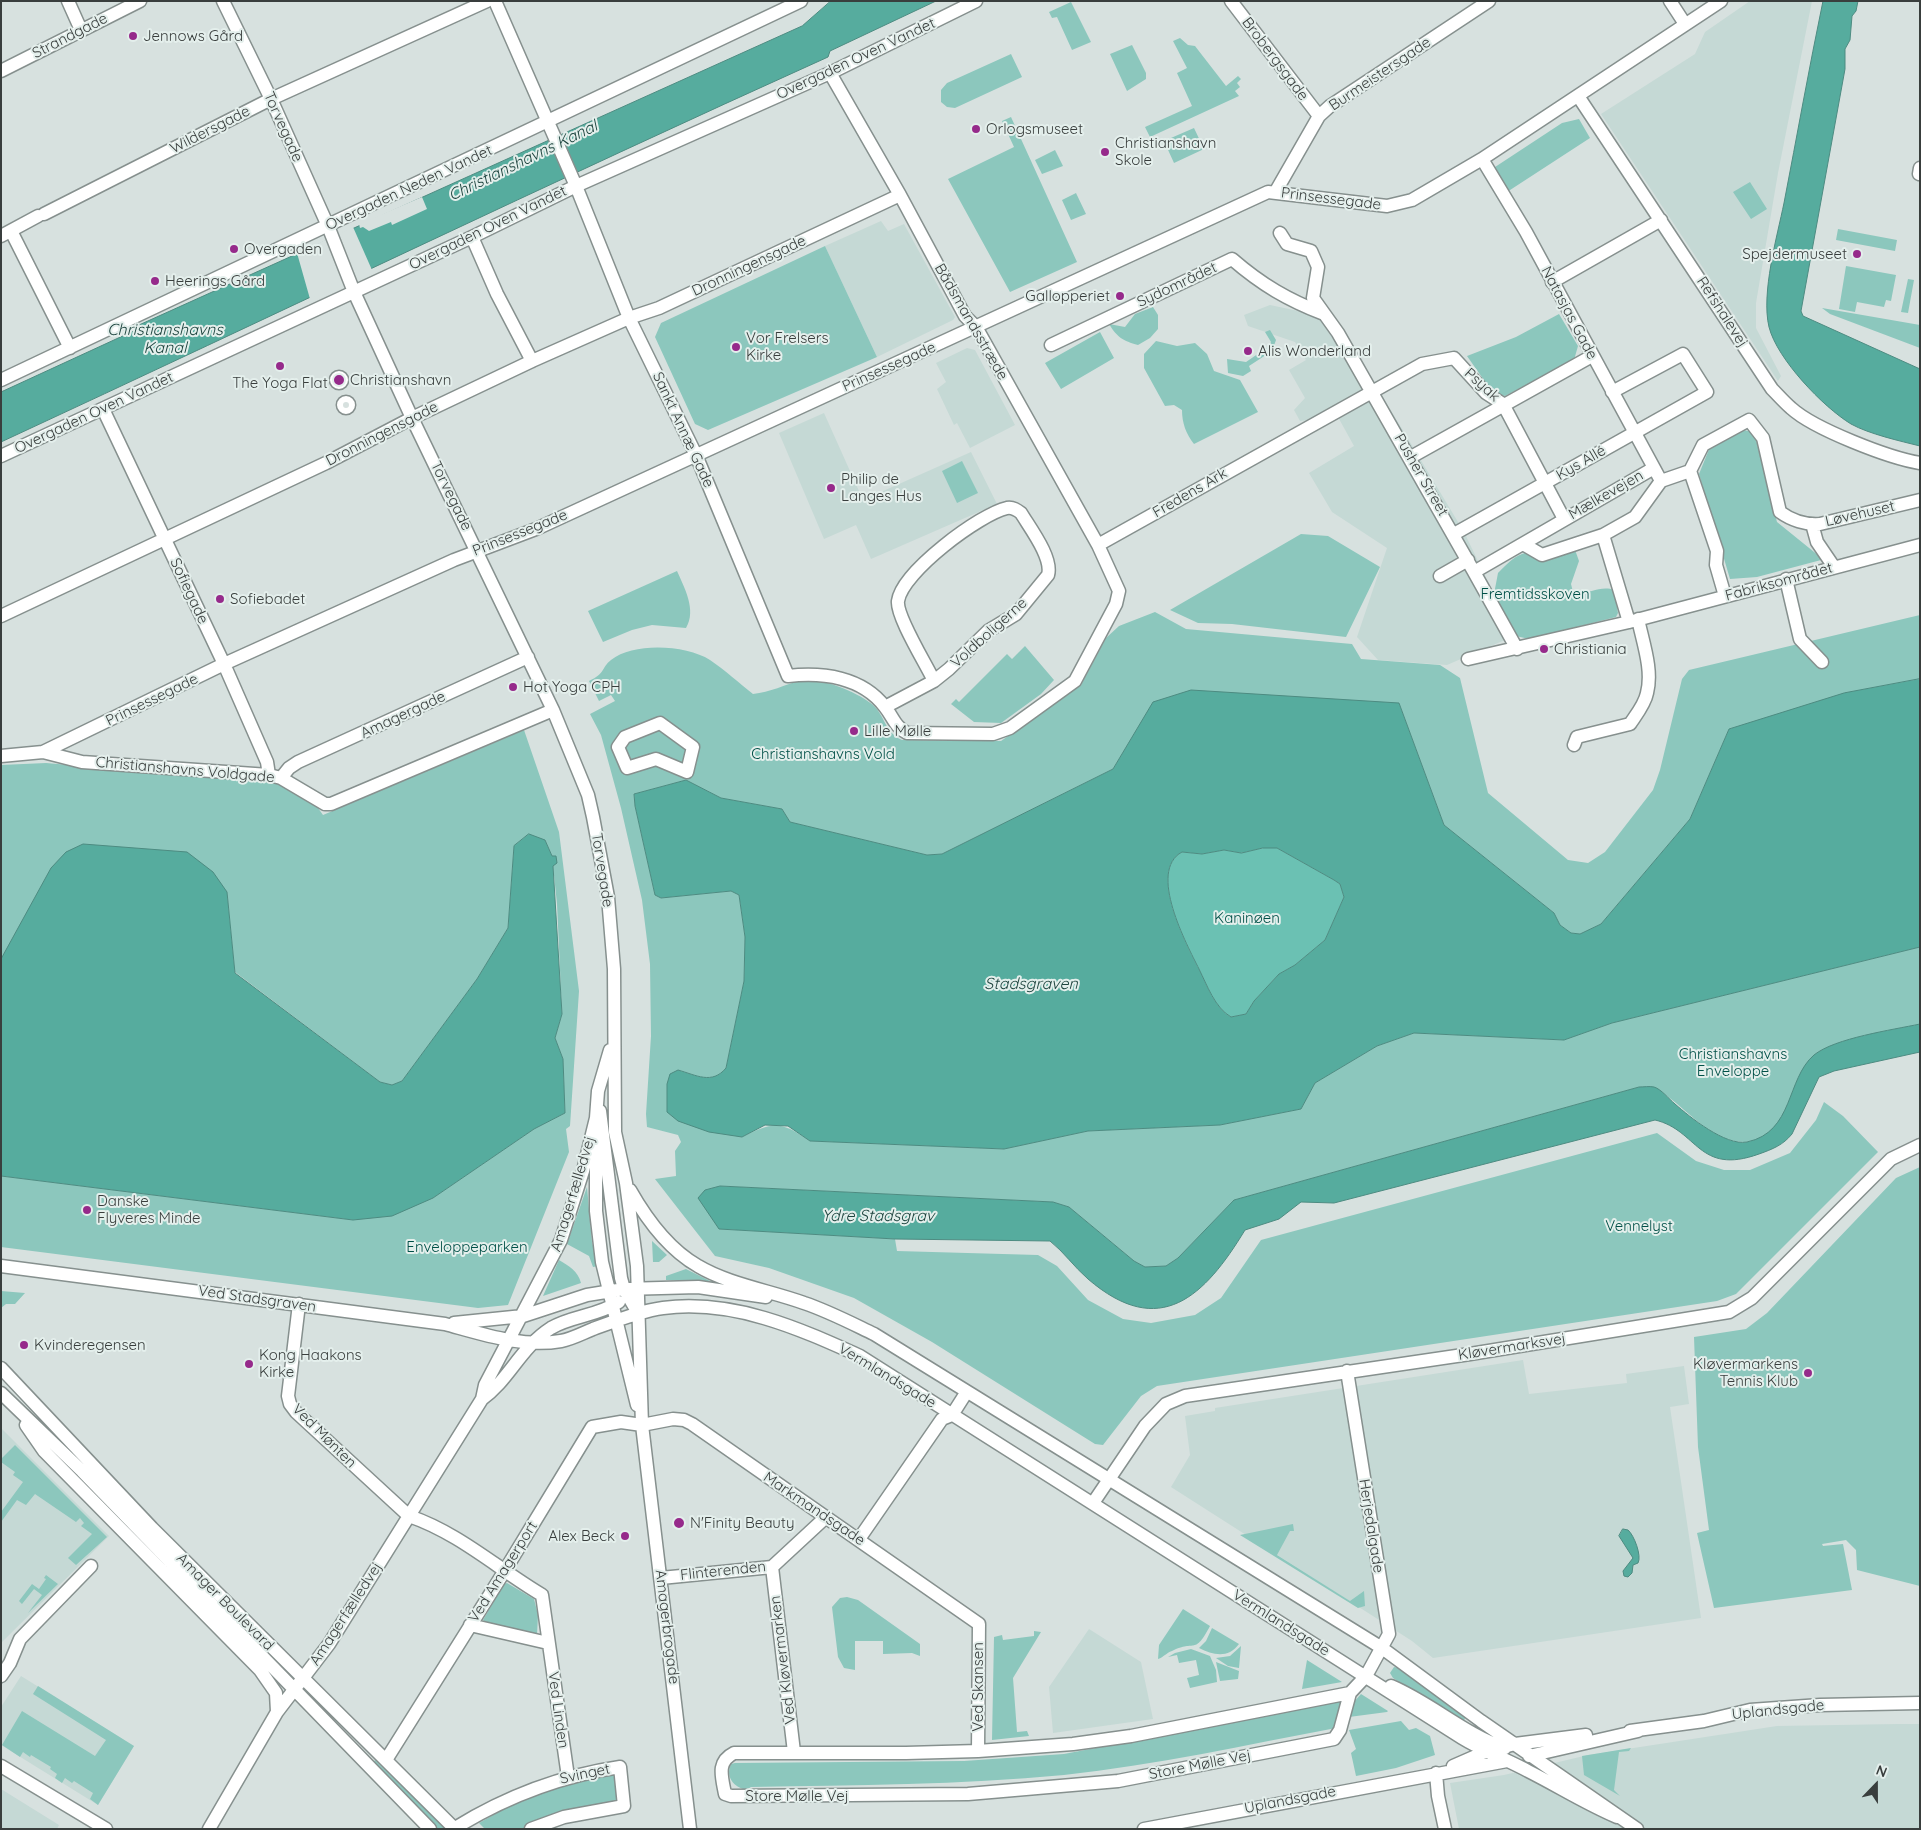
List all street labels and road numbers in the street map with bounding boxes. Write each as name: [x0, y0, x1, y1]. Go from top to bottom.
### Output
street label: Strandgade: [29, 9, 111, 63]
street label: Overgaden Oven Vandet: [774, 14, 938, 104]
street label: Brobergsgade: [1238, 14, 1312, 104]
street label: Burmeistersgade: [1326, 33, 1434, 115]
street label: Torvegade: [260, 89, 306, 165]
street label: Wildersgade: [167, 102, 253, 158]
street label: Overgaden Neden Vandet: [323, 141, 495, 235]
street label: Overgaden Oven Vandet: [406, 182, 570, 274]
street label: Prinsessegade: [1280, 184, 1382, 214]
street label: Dronningensgade: [689, 232, 809, 300]
street label: Sydområdet: [1134, 259, 1220, 311]
street label: Bådsmandsstræde: [930, 261, 1012, 383]
street label: Natasjas Gade: [1537, 263, 1601, 363]
street label: Refshalevej: [1693, 273, 1751, 351]
street label: Prinsessegade: [839, 338, 939, 396]
street label: Psyak: [1461, 364, 1503, 406]
street label: Overgaden Oven Vandet: [12, 368, 176, 458]
street label: Sankt Annæ Gade: [648, 369, 718, 491]
street label: Dronningensgade: [323, 398, 441, 470]
street label: Pusher Street: [1390, 431, 1452, 519]
street label: Kys Allé: [1553, 442, 1609, 484]
street label: Torvegade: [426, 458, 476, 534]
street label: Fredens Ark: [1149, 464, 1231, 522]
street label: Mælkevejen: [1566, 466, 1646, 524]
street label: Løvehuset: [1823, 497, 1897, 531]
street label: Prinsessegade: [470, 506, 570, 560]
street label: Sofiegade: [166, 555, 212, 627]
street label: Fabriksområdet: [1723, 559, 1835, 605]
street label: Voldboligerne: [947, 594, 1031, 672]
street label: Prinsessegade: [103, 670, 201, 730]
street label: Amagergade: [358, 688, 448, 742]
street label: Christianshavns Voldgade: [95, 753, 275, 787]
street label: Torvegade: [587, 832, 617, 908]
street label: Amagerfælledvej: [547, 1134, 599, 1254]
street label: Ved Stadsgraven: [197, 1282, 317, 1316]
street label: Kløvermarksvej: [1457, 1330, 1567, 1364]
street label: Vermlandsgade: [835, 1340, 939, 1412]
street label: Ved Mønten: [288, 1400, 360, 1472]
street label: Markmandsgade: [760, 1468, 868, 1550]
street label: Herjedalgade: [1355, 1478, 1387, 1574]
street label: Ved Amagerport: [465, 1518, 541, 1626]
street label: Amager Boulevard: [173, 1550, 277, 1654]
street label: Flinterenden: [679, 1558, 767, 1584]
street label: Amagerfælledvej: [306, 1559, 386, 1669]
street label: Amagerbrogade: [651, 1569, 683, 1685]
street label: Vermlandsgade: [1229, 1586, 1333, 1660]
street label: Ved Kløvermarken: [766, 1595, 800, 1725]
street label: Ved Skansen: [969, 1642, 987, 1732]
street label: Ved Linden: [544, 1670, 572, 1750]
street label: Uplandsgade: [1731, 1696, 1825, 1724]
street label: Store Mølle Vej: [1148, 1746, 1252, 1784]
street label: Svinget: [558, 1760, 612, 1788]
street label: Uplandsgade: [1243, 1782, 1337, 1818]
street label: Store Mølle Vej: [745, 1787, 849, 1805]

